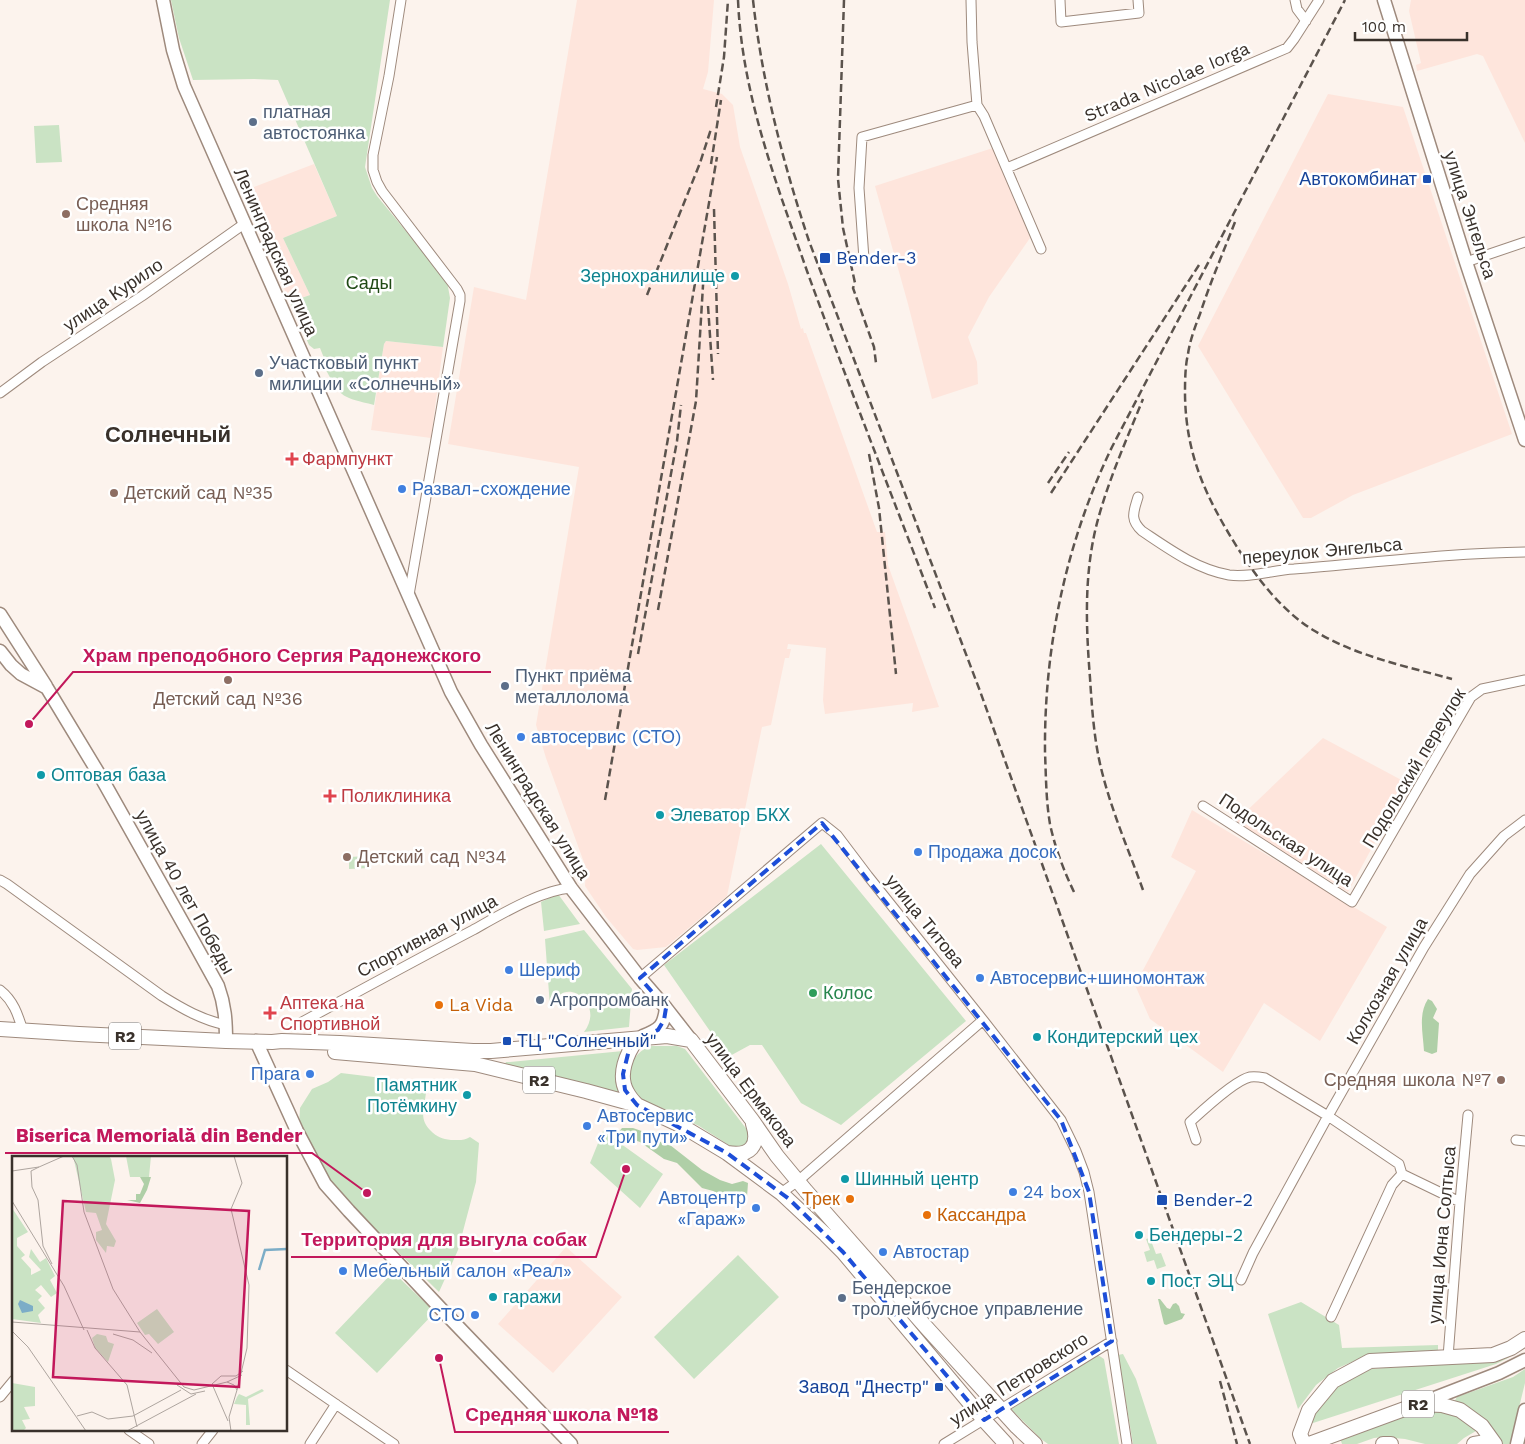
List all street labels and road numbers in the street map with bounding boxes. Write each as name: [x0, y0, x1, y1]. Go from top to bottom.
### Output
street label: Strada Nicolae Iorga: [1081, 37, 1253, 126]
street label: улица Энгельса: [1440, 148, 1501, 282]
street label: Ленинградская улица: [230, 165, 323, 340]
street label: улица Курило: [59, 254, 167, 336]
street label: переулок Энгельса: [1241, 533, 1404, 568]
street label: Подольский переулок: [1358, 684, 1470, 851]
street label: Ленинградская улица: [481, 718, 596, 884]
street label: Подольская улица: [1215, 789, 1358, 891]
street label: улица 40 лет Победы: [132, 806, 239, 977]
street label: улица Титова: [882, 870, 970, 972]
street label: Спортивная улица: [353, 889, 501, 981]
street label: Колхозная улица: [1342, 913, 1432, 1048]
road number: R2: [109, 1022, 141, 1050]
street label: улица Ермакова: [702, 1028, 802, 1152]
road number: R2: [523, 1066, 555, 1094]
street label: улица Иона Солтыса: [1423, 1144, 1460, 1325]
street label: улица Петровского: [946, 1328, 1092, 1430]
road number: R2: [1402, 1390, 1434, 1418]

